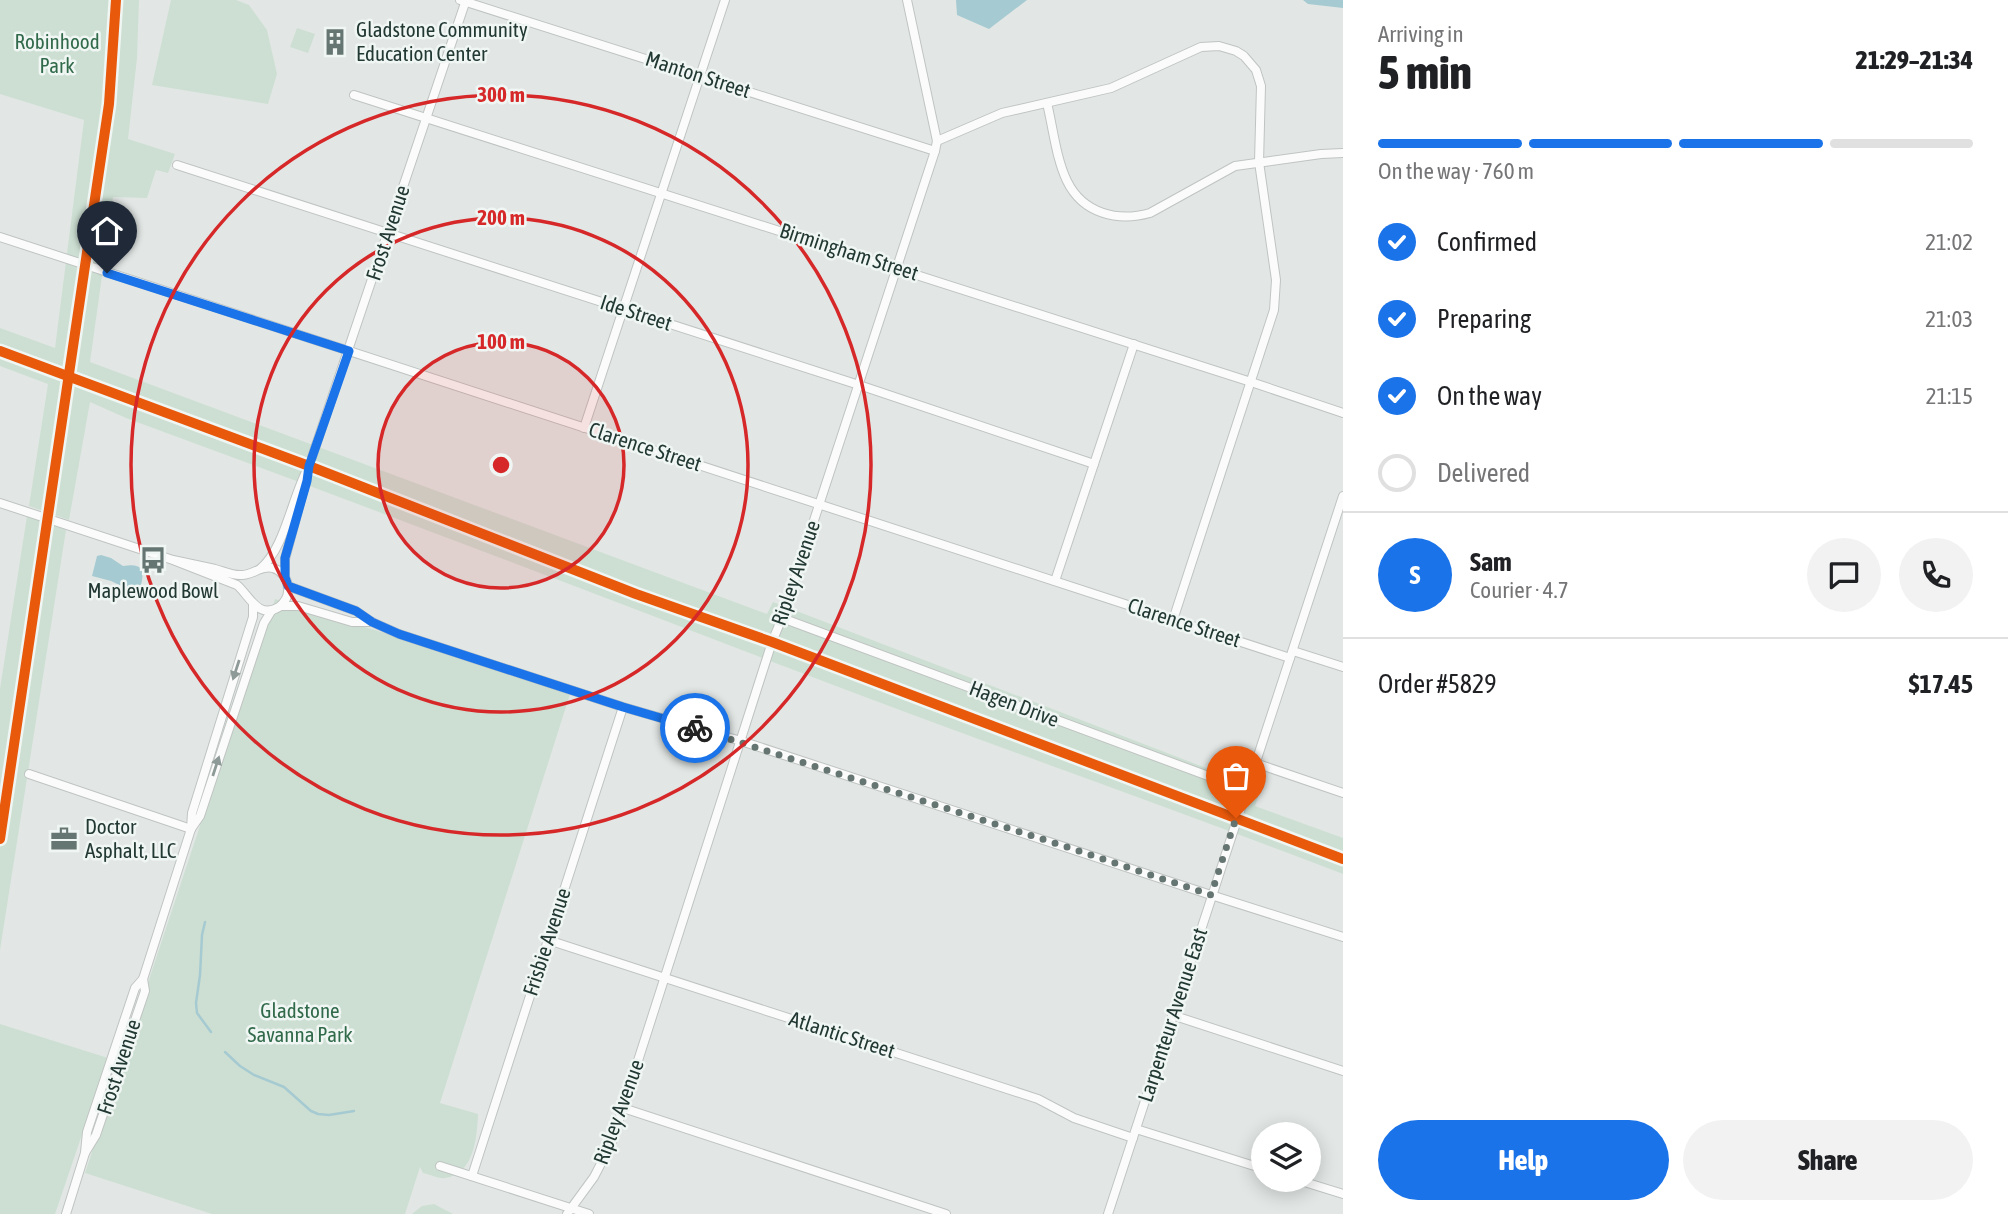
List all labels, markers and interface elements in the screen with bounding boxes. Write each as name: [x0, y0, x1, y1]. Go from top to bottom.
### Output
place label: Gladstone Community Education Center: [356, 17, 528, 65]
text: Arriving in: [1378, 21, 1464, 47]
building icon: Gladstone Community Education Center: [320, 27, 350, 57]
park label: Robinhood Park: [14, 29, 100, 77]
text: 21:29–21:34: [1856, 45, 1973, 75]
street label: Manton Street: [643, 46, 754, 102]
text: 5 min: [1378, 46, 1472, 99]
text: 300 m: [477, 82, 525, 106]
text: On the way · 760 m: [1378, 158, 1534, 184]
street label: Frost Avenue: [360, 182, 414, 283]
pin: [77, 201, 137, 273]
text: 200 m: [477, 205, 525, 229]
icon: home: [88, 212, 126, 250]
street label: Birmingham Street: [777, 217, 922, 285]
icon: check: [1378, 223, 1416, 261]
text: Confirmed: [1437, 227, 1537, 257]
text: 21:02: [1925, 229, 1973, 255]
street label: Ide Street: [598, 289, 675, 335]
icon: check: [1378, 300, 1416, 338]
text: Preparing: [1437, 304, 1531, 334]
text: 21:03: [1925, 306, 1973, 332]
text: 100 m: [477, 329, 525, 353]
icon: check: [1378, 377, 1416, 415]
text: On the way: [1437, 381, 1542, 411]
text: 21:15: [1926, 383, 1973, 409]
street label: Clarence Street: [586, 417, 705, 476]
centre of rings: [489, 453, 513, 477]
text: Delivered: [1437, 458, 1530, 488]
street label: Ripley Avenue: [766, 517, 824, 628]
button: chat: [1807, 538, 1881, 612]
button: phone: [1899, 538, 1973, 612]
bus stop icon: Maplewood Bowl: [138, 545, 168, 575]
text: Sam: [1470, 547, 1512, 577]
text: S: [1410, 560, 1420, 590]
text: Courier · 4.7: [1470, 577, 1569, 603]
place label: Maplewood Bowl: [87, 578, 219, 602]
street label: Clarence Street: [1125, 593, 1244, 652]
one-way arrow: [230, 660, 241, 681]
text: Order #5829: [1378, 669, 1497, 699]
text: $17.45: [1909, 669, 1973, 699]
street label: Hagen Drive: [966, 675, 1063, 731]
courier: [660, 693, 730, 763]
icon: bike: [676, 709, 714, 747]
pin: [1206, 746, 1266, 818]
one-way arrow: [211, 756, 222, 777]
icon: bag: [1217, 757, 1255, 795]
place label: Doctor Asphalt, LLC: [85, 814, 177, 862]
office icon: Doctor Asphalt, LLC: [49, 824, 79, 854]
street label: Frisbie Avenue: [517, 885, 575, 999]
street label: Larpenteur Avenue East: [1133, 925, 1212, 1105]
park label: Gladstone Savanna Park: [248, 998, 352, 1046]
street label: Atlantic Street: [787, 1006, 898, 1062]
street label: Frost Avenue: [91, 1016, 145, 1117]
street label: Ripley Avenue: [588, 1056, 648, 1167]
button: Help: [1378, 1120, 1669, 1200]
button: Share: [1683, 1120, 1973, 1200]
map controls: [1251, 1122, 1321, 1192]
button: layers: [1251, 1122, 1321, 1192]

